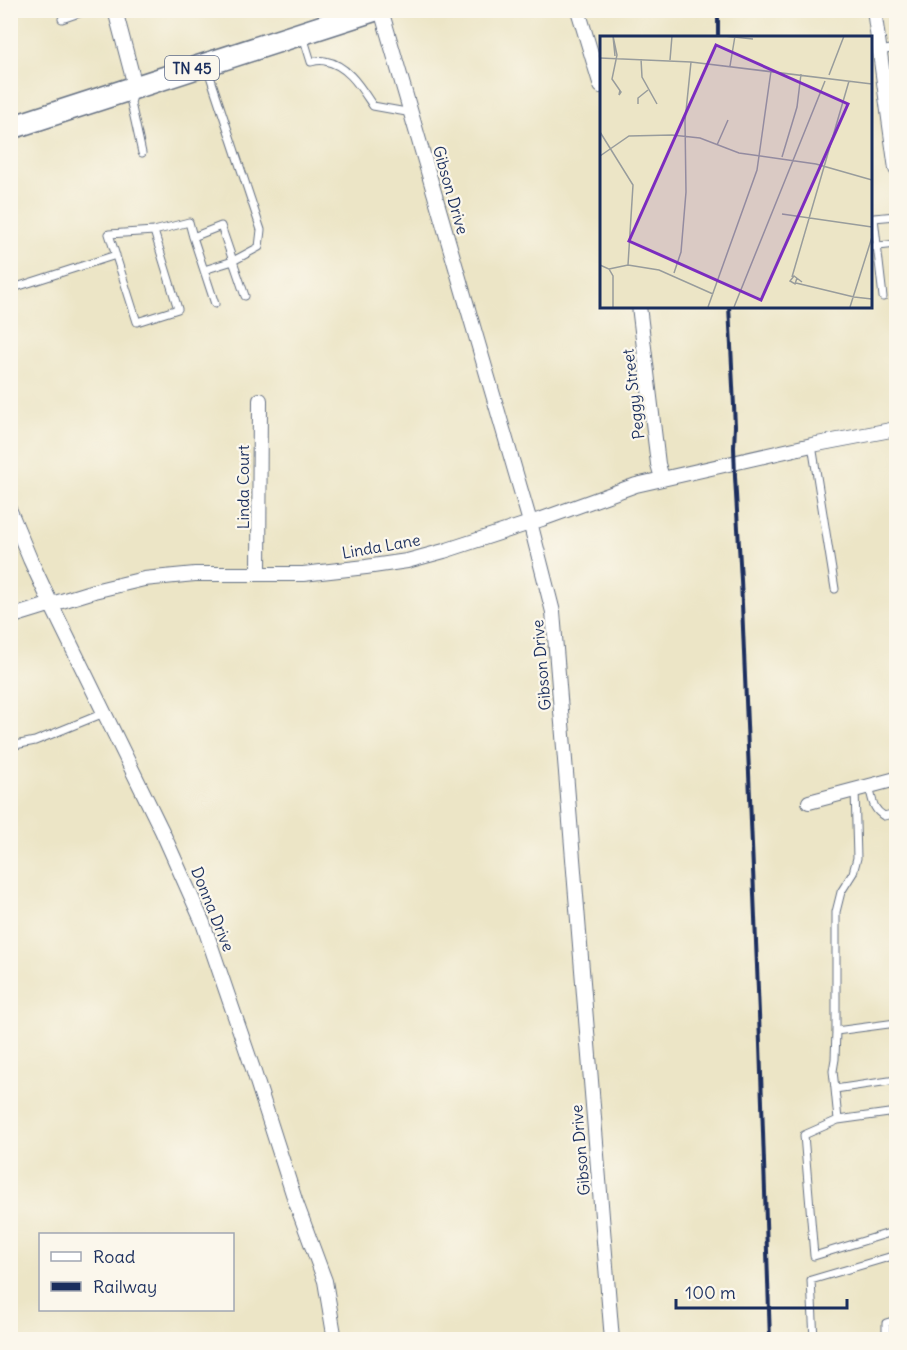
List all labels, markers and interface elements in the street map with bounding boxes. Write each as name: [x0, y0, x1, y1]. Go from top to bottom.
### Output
inset map: [600, 36, 871, 308]
road number: TN 45: [165, 56, 219, 80]
street label: Gibson Drive: [429, 143, 473, 237]
street label: Peggy Street: [617, 347, 648, 440]
street label: Linda Court: [233, 444, 253, 529]
street label: Linda Lane: [340, 529, 422, 563]
street label: Gibson Drive: [527, 619, 555, 711]
street label: Donna Drive: [187, 864, 239, 954]
street label: Gibson Drive: [566, 1104, 594, 1196]
legend: [39, 1233, 234, 1311]
text: Road: [93, 1245, 136, 1268]
scale bar: [676, 1272, 847, 1310]
text: Railway: [93, 1275, 157, 1298]
text: 100 m: [685, 1281, 736, 1304]

